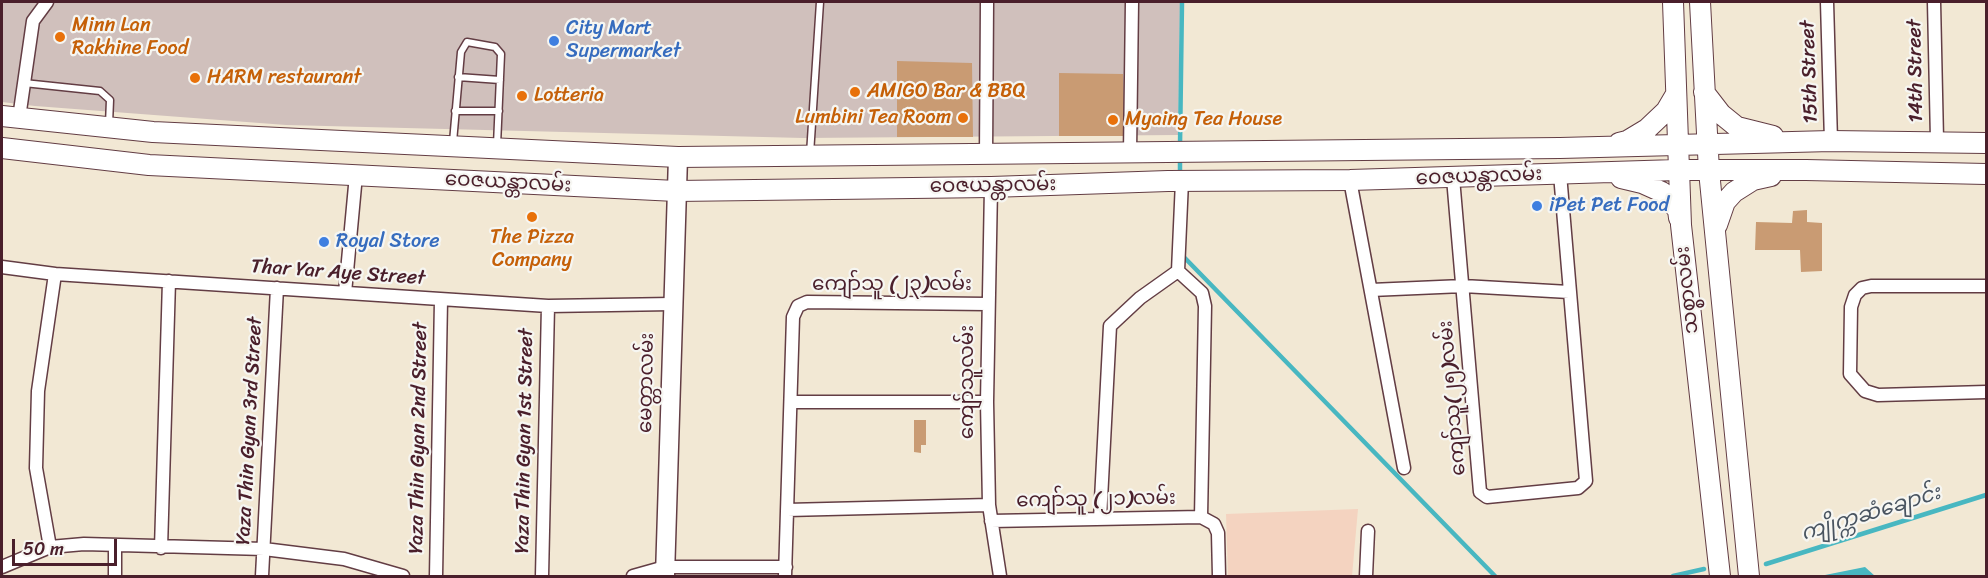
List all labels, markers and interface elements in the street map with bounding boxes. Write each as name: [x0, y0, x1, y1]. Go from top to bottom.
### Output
place label: Minn Lan Rakhine Food: [72, 14, 188, 61]
place label: City Mart Supermarket: [566, 17, 681, 64]
street label: 14th Street: [1903, 19, 1929, 123]
street label: 15th Street: [1796, 20, 1824, 124]
marker: Minn Lan Rakhine Food: [53, 30, 67, 44]
marker: City Mart Supermarket: [547, 34, 561, 48]
place label: HARM restaurant: [207, 66, 361, 90]
marker: HARM restaurant: [188, 71, 202, 85]
place label: AMIGO Bar & BBQ: [867, 80, 1026, 104]
place label: Lotteria: [534, 84, 604, 108]
marker: AMIGO Bar & BBQ: [848, 85, 862, 99]
marker: Lotteria: [515, 89, 529, 103]
place label: Lumbini Tea Room: [795, 106, 951, 130]
place label: Myaing Tea House: [1125, 108, 1282, 132]
marker: Lumbini Tea Room: [956, 111, 970, 125]
marker: Myaing Tea House: [1106, 113, 1120, 127]
street label: ဝေဇယန္တာလမ်း: [1415, 163, 1543, 191]
street label: ဝေဇယန္တာလမ်း: [444, 168, 572, 198]
street label: ဝေဇယန္တာလမ်း: [929, 173, 1057, 199]
place label: iPet Pet Food: [1549, 194, 1669, 218]
marker: iPet Pet Food: [1530, 199, 1544, 213]
marker: The Pizza Company: [525, 210, 539, 224]
place label: The Pizza Company: [490, 226, 574, 273]
place label: Royal Store: [336, 230, 440, 254]
marker: Royal Store: [317, 235, 331, 249]
street label: သစ္စာလမ်း: [1671, 245, 1705, 335]
street label: Thar Yar Aye Street: [250, 255, 426, 291]
street label: ကျော်သူ (၂၃)လမ်း: [812, 273, 972, 297]
street label: Yaza Thin Gyan 3rd Street: [232, 316, 268, 546]
street label: ကျော်သူ(၂၅)လမ်း: [1434, 319, 1472, 477]
street label: Yaza Thin Gyan 2nd Street: [405, 322, 433, 554]
street label: ကျော်သူလမ်း: [956, 325, 980, 439]
street label: Yaza Thin Gyan 1st Street: [511, 328, 539, 554]
street label: မေတ္တာလမ်း: [634, 333, 660, 433]
water label: ကျိုက္ကဆံချောင်း: [1798, 481, 1944, 547]
street label: ကျော်သူ (၂၁)လမ်း: [1016, 487, 1176, 513]
scale bar: [15, 527, 120, 565]
text: 50 m: [23, 533, 64, 565]

